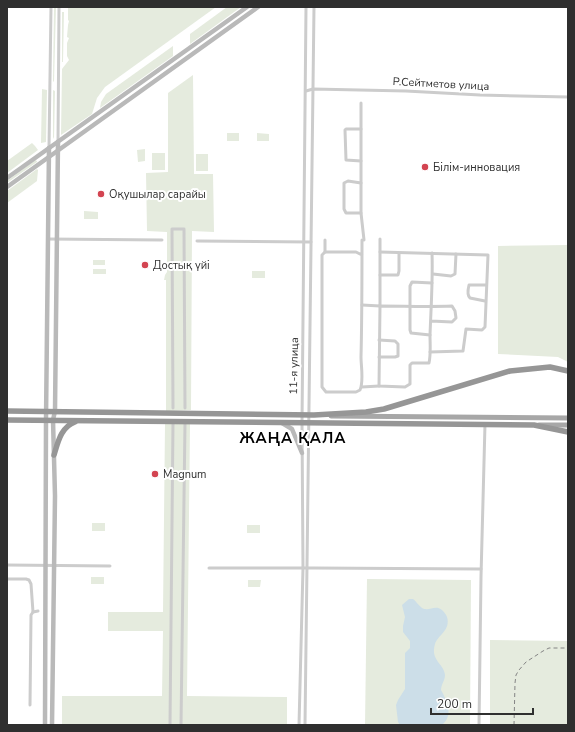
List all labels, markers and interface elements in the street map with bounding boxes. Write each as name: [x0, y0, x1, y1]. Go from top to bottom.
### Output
street label: Р.Сейтметов улица: [392, 74, 490, 94]
place label: Білім-инновация: [433, 160, 520, 175]
marker: Білім-инновация: [420, 162, 430, 172]
place label: Оқушылар сарайы: [109, 187, 206, 202]
marker: Оқушылар сарайы: [96, 189, 106, 199]
place label: Достық үйі: [153, 258, 210, 273]
marker: Достық үйі: [140, 260, 150, 270]
street label: 11-я улица: [286, 337, 302, 395]
district label: ЖАҢА ҚАЛА: [240, 428, 346, 448]
place label: Magnum: [163, 467, 207, 482]
marker: Magnum: [150, 469, 160, 479]
scale bar: [431, 690, 533, 716]
text: 200 m: [437, 696, 472, 712]

